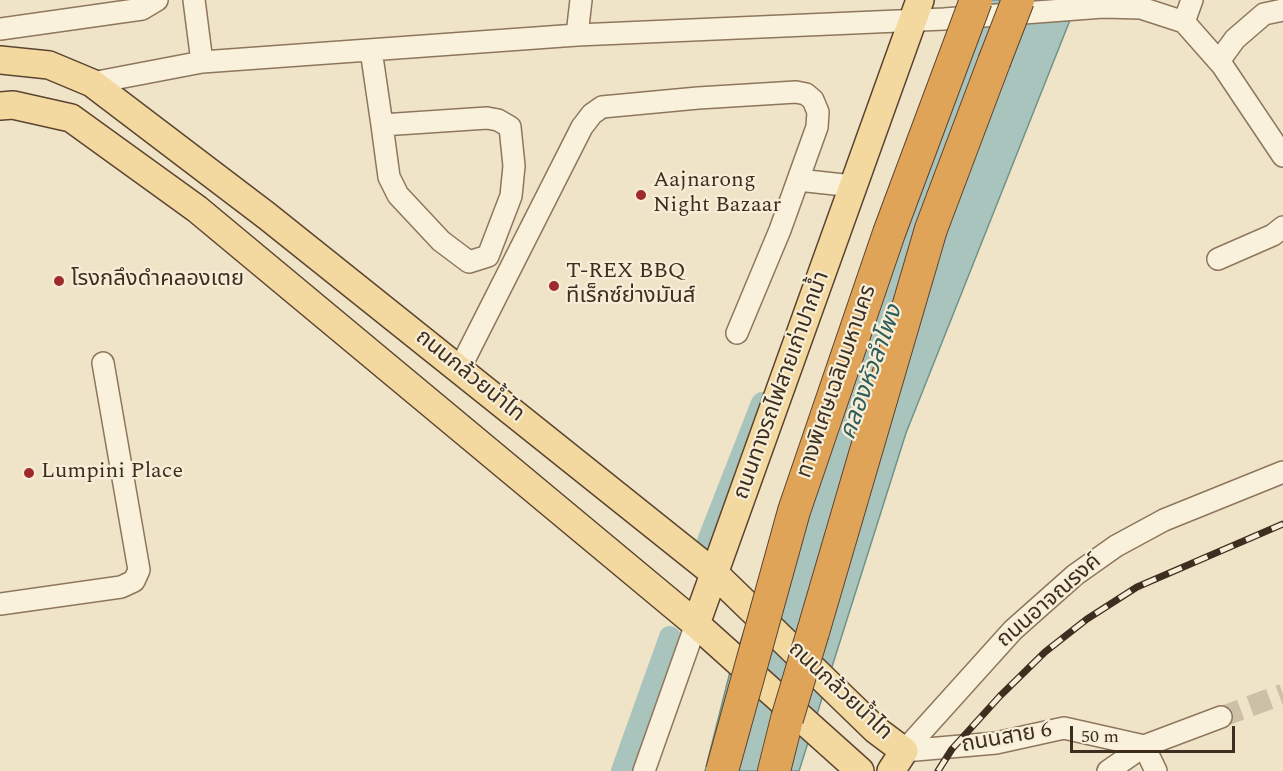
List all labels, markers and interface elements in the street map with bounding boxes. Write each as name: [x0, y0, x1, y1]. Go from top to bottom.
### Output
place label: Aajnarong Night Bazaar: [653, 169, 781, 220]
marker: Aajnarong Night Bazaar: [634, 188, 648, 202]
place label: T-REX BBQ ทีเร็กซ์ย่างมันส์: [566, 260, 695, 312]
place label: โรงกลึงดำคลองเตย: [71, 268, 244, 294]
street label: ถนนทางรถไฟสายเก่าปากน้ำ: [729, 268, 837, 504]
marker: โรงกลึงดำคลองเตย: [52, 274, 66, 288]
marker: T-REX BBQ ทีเร็กซ์ย่างมันส์: [547, 279, 561, 293]
street label: ทางพิเศษเฉลิมมหานคร: [793, 282, 883, 482]
water label: คลองหัวลำโพง: [835, 302, 911, 444]
street label: ถนนกล้วยน้ำไท: [409, 325, 529, 429]
place label: Lumpini Place: [41, 460, 183, 486]
marker: Lumpini Place: [22, 466, 36, 480]
street label: ถนนอาจณรงค์: [992, 550, 1108, 654]
street label: ถนนกล้วยน้ำไท: [782, 637, 896, 747]
scale bar: [1073, 714, 1238, 752]
street label: ถนนสาย 6: [960, 718, 1054, 760]
text: 50 m: [1081, 723, 1119, 750]

